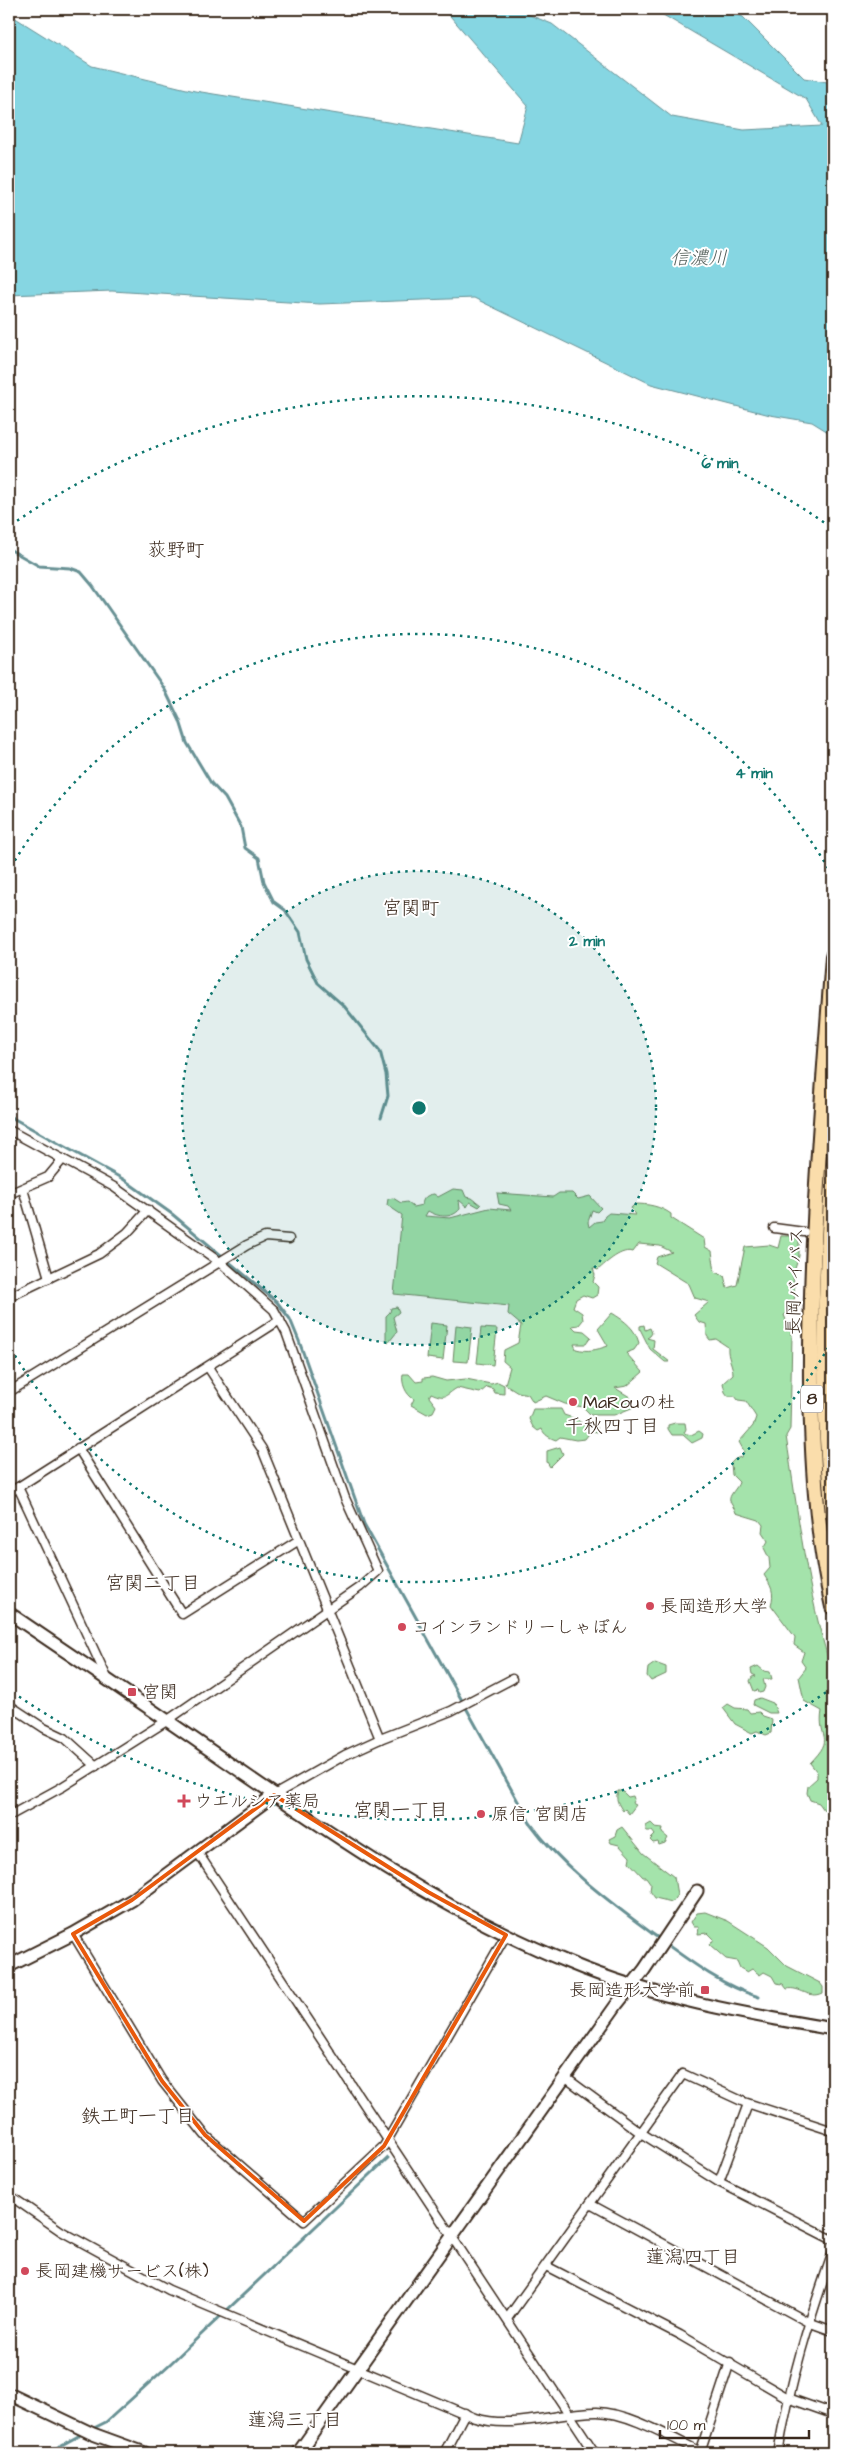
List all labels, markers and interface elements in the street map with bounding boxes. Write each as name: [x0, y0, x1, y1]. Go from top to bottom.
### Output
water label: 信濃川: [670, 245, 728, 272]
text: 6 min: [702, 453, 739, 474]
district label: 荻野町: [147, 537, 205, 564]
text: 4 min: [735, 763, 773, 784]
district label: 宮関町: [382, 895, 440, 922]
text: 2 min: [568, 931, 606, 952]
centre of rings: [410, 1099, 428, 1117]
street label: 長岡バイパス: [781, 1227, 809, 1335]
road number: 8: [801, 1386, 823, 1412]
place label: MaRouの杜: [583, 1390, 675, 1415]
marker: MaRouの杜: [567, 1396, 579, 1408]
district label: 千秋四丁目: [564, 1413, 660, 1440]
district label: 宮関二丁目: [105, 1570, 201, 1597]
place label: 長岡造形大学: [660, 1594, 768, 1619]
marker: 長岡造形大学: [644, 1600, 656, 1612]
place label: コインランドリーしゃぼん: [412, 1615, 628, 1640]
marker: コインランドリーしゃぼん: [396, 1621, 408, 1633]
place label: 宮関: [142, 1680, 178, 1705]
marker: 宮関: [126, 1686, 138, 1698]
place label: ウエルシア薬局: [194, 1789, 320, 1814]
marker: ウエルシア薬局: [178, 1795, 190, 1807]
district label: 宮関一丁目: [353, 1797, 449, 1824]
place label: 原信 宮関店: [491, 1802, 588, 1827]
marker: 原信 宮関店: [475, 1808, 487, 1820]
place label: 長岡造形大学前: [569, 1978, 695, 2003]
marker: 長岡造形大学前: [699, 1984, 711, 1996]
district label: 鉄工町一丁目: [81, 2103, 195, 2130]
district label: 蓮潟四丁目: [645, 2244, 741, 2271]
place label: 長岡建機サービス(株): [35, 2259, 209, 2284]
marker: 長岡建機サービス(株): [19, 2265, 31, 2277]
district label: 蓮潟三丁目: [247, 2407, 343, 2434]
scale bar: [660, 2407, 808, 2439]
text: 100 m: [667, 2415, 706, 2436]

